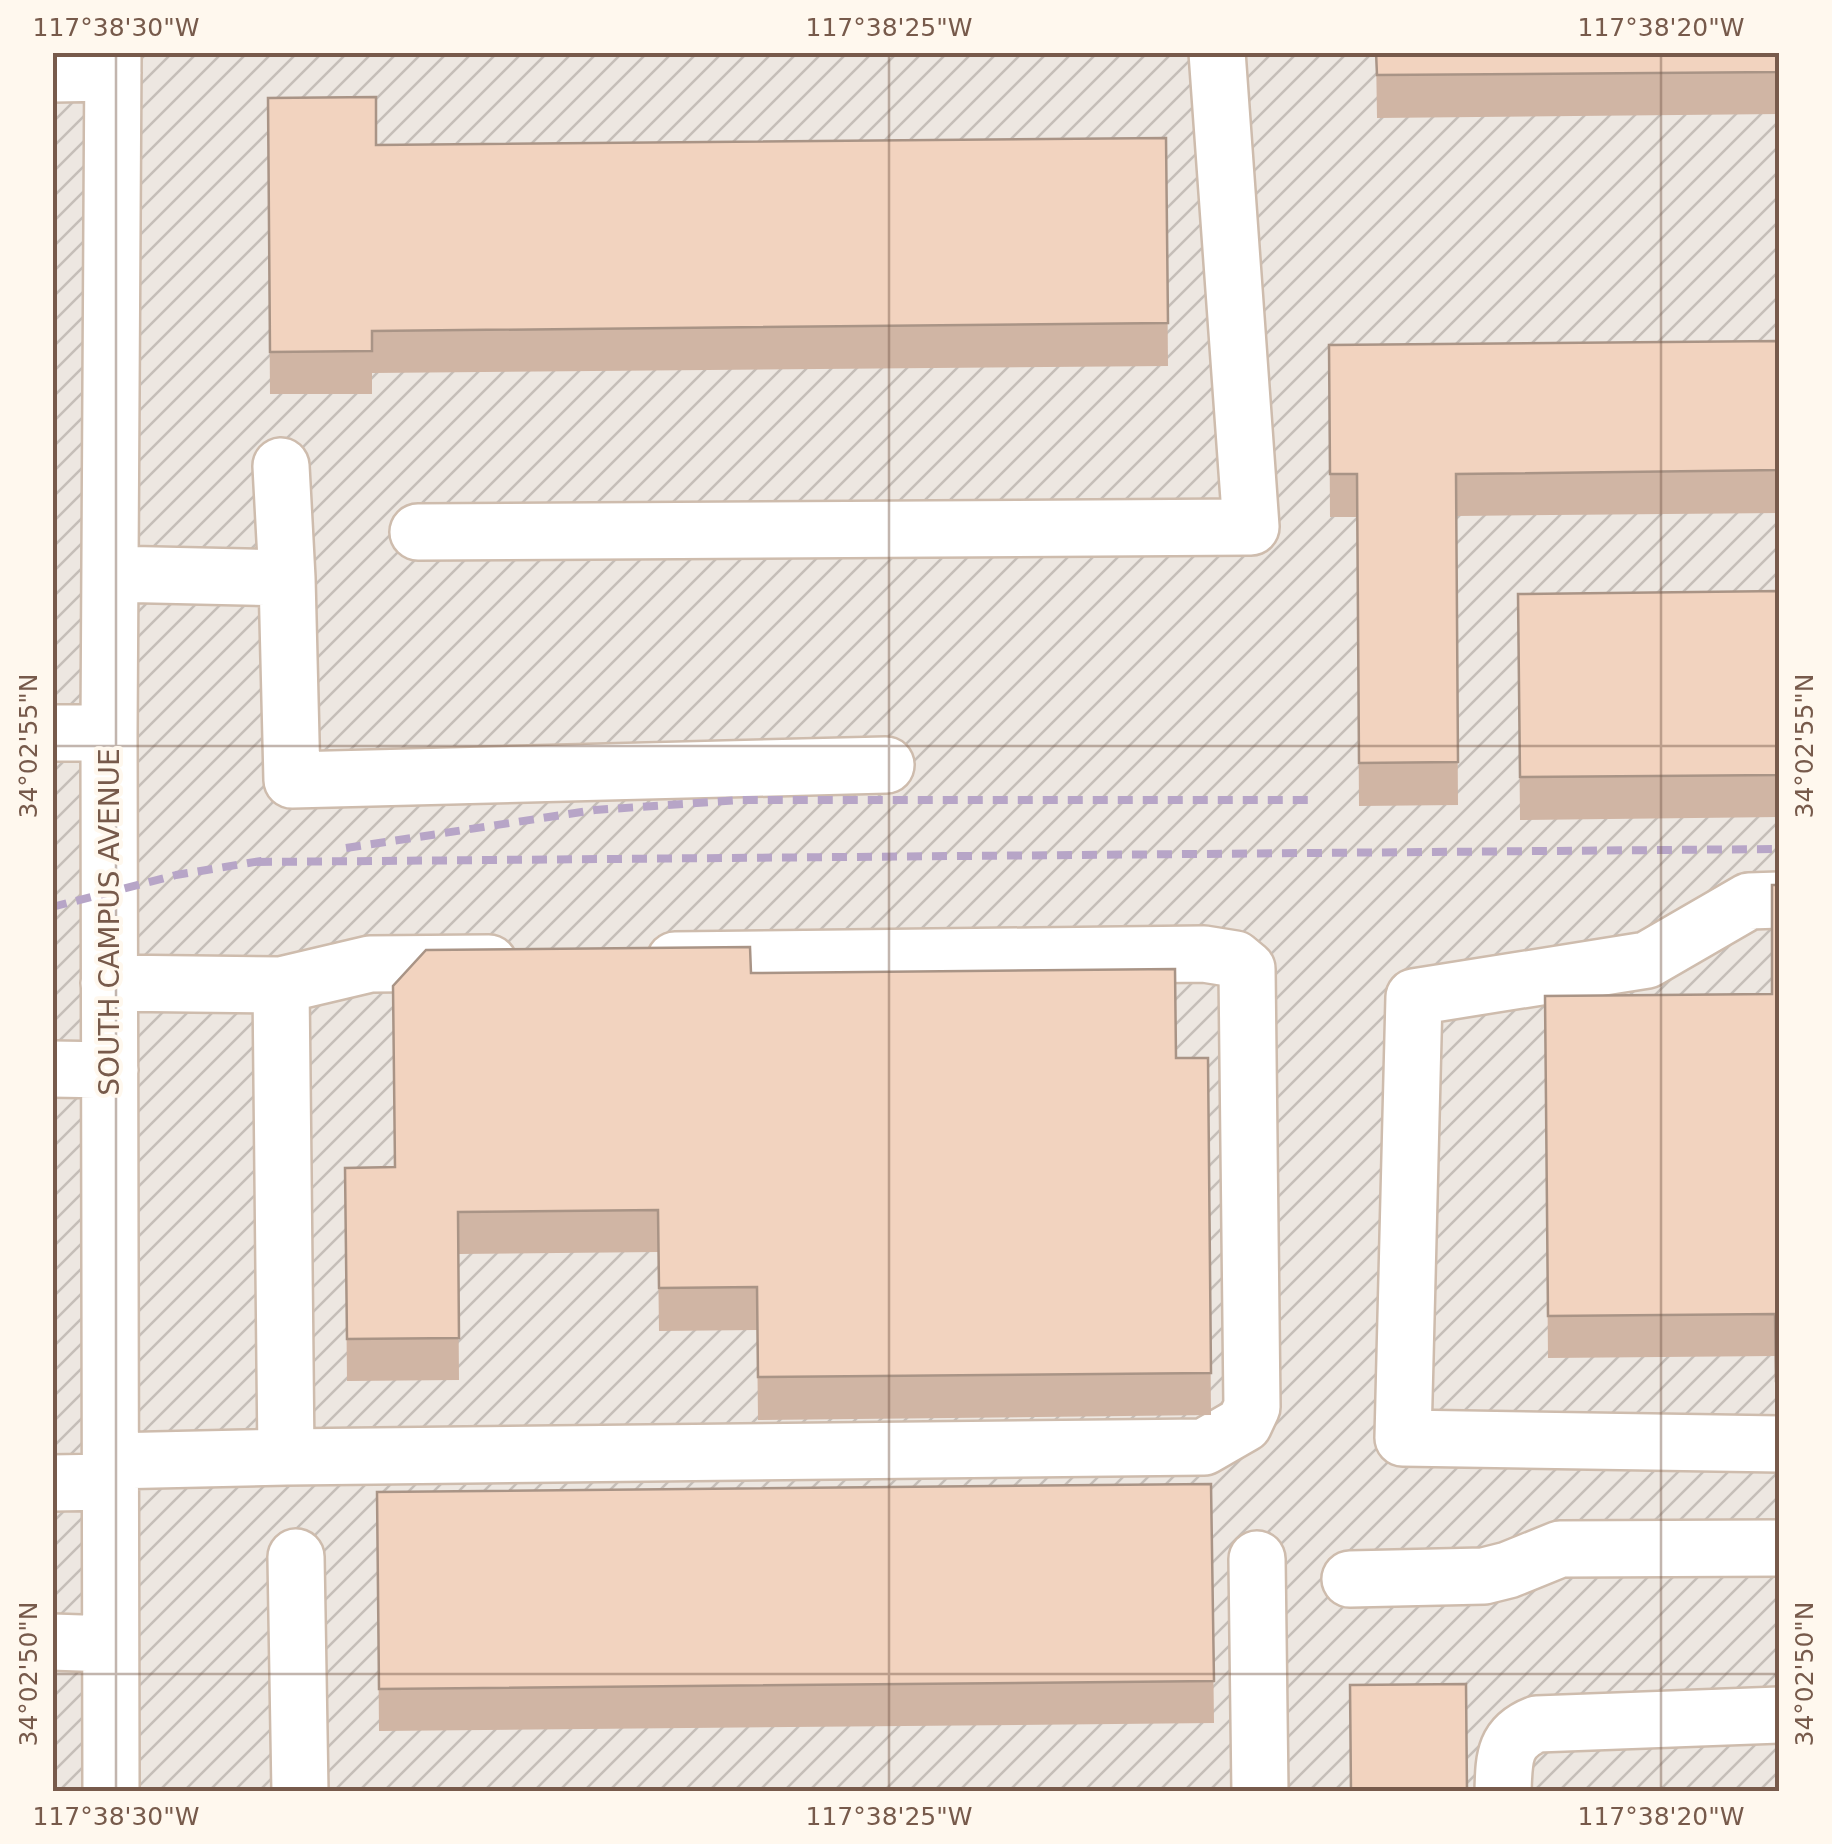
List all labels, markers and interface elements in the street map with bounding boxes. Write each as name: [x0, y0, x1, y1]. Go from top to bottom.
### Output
text: 117°38'30"W: [33, 13, 199, 42]
text: 117°38'25"W: [806, 13, 972, 42]
text: 117°38'20"W: [1578, 13, 1744, 42]
text: 34°02'55"N: [14, 673, 43, 819]
text: 34°02'55"N: [1790, 673, 1819, 819]
street label: SOUTH CAMPUS AVENUE: [93, 748, 126, 1096]
text: 34°02'50"N: [14, 1601, 43, 1747]
text: 34°02'50"N: [1790, 1601, 1819, 1747]
text: 117°38'30"W: [33, 1802, 199, 1831]
text: 117°38'25"W: [806, 1802, 972, 1831]
text: 117°38'20"W: [1578, 1802, 1744, 1831]

